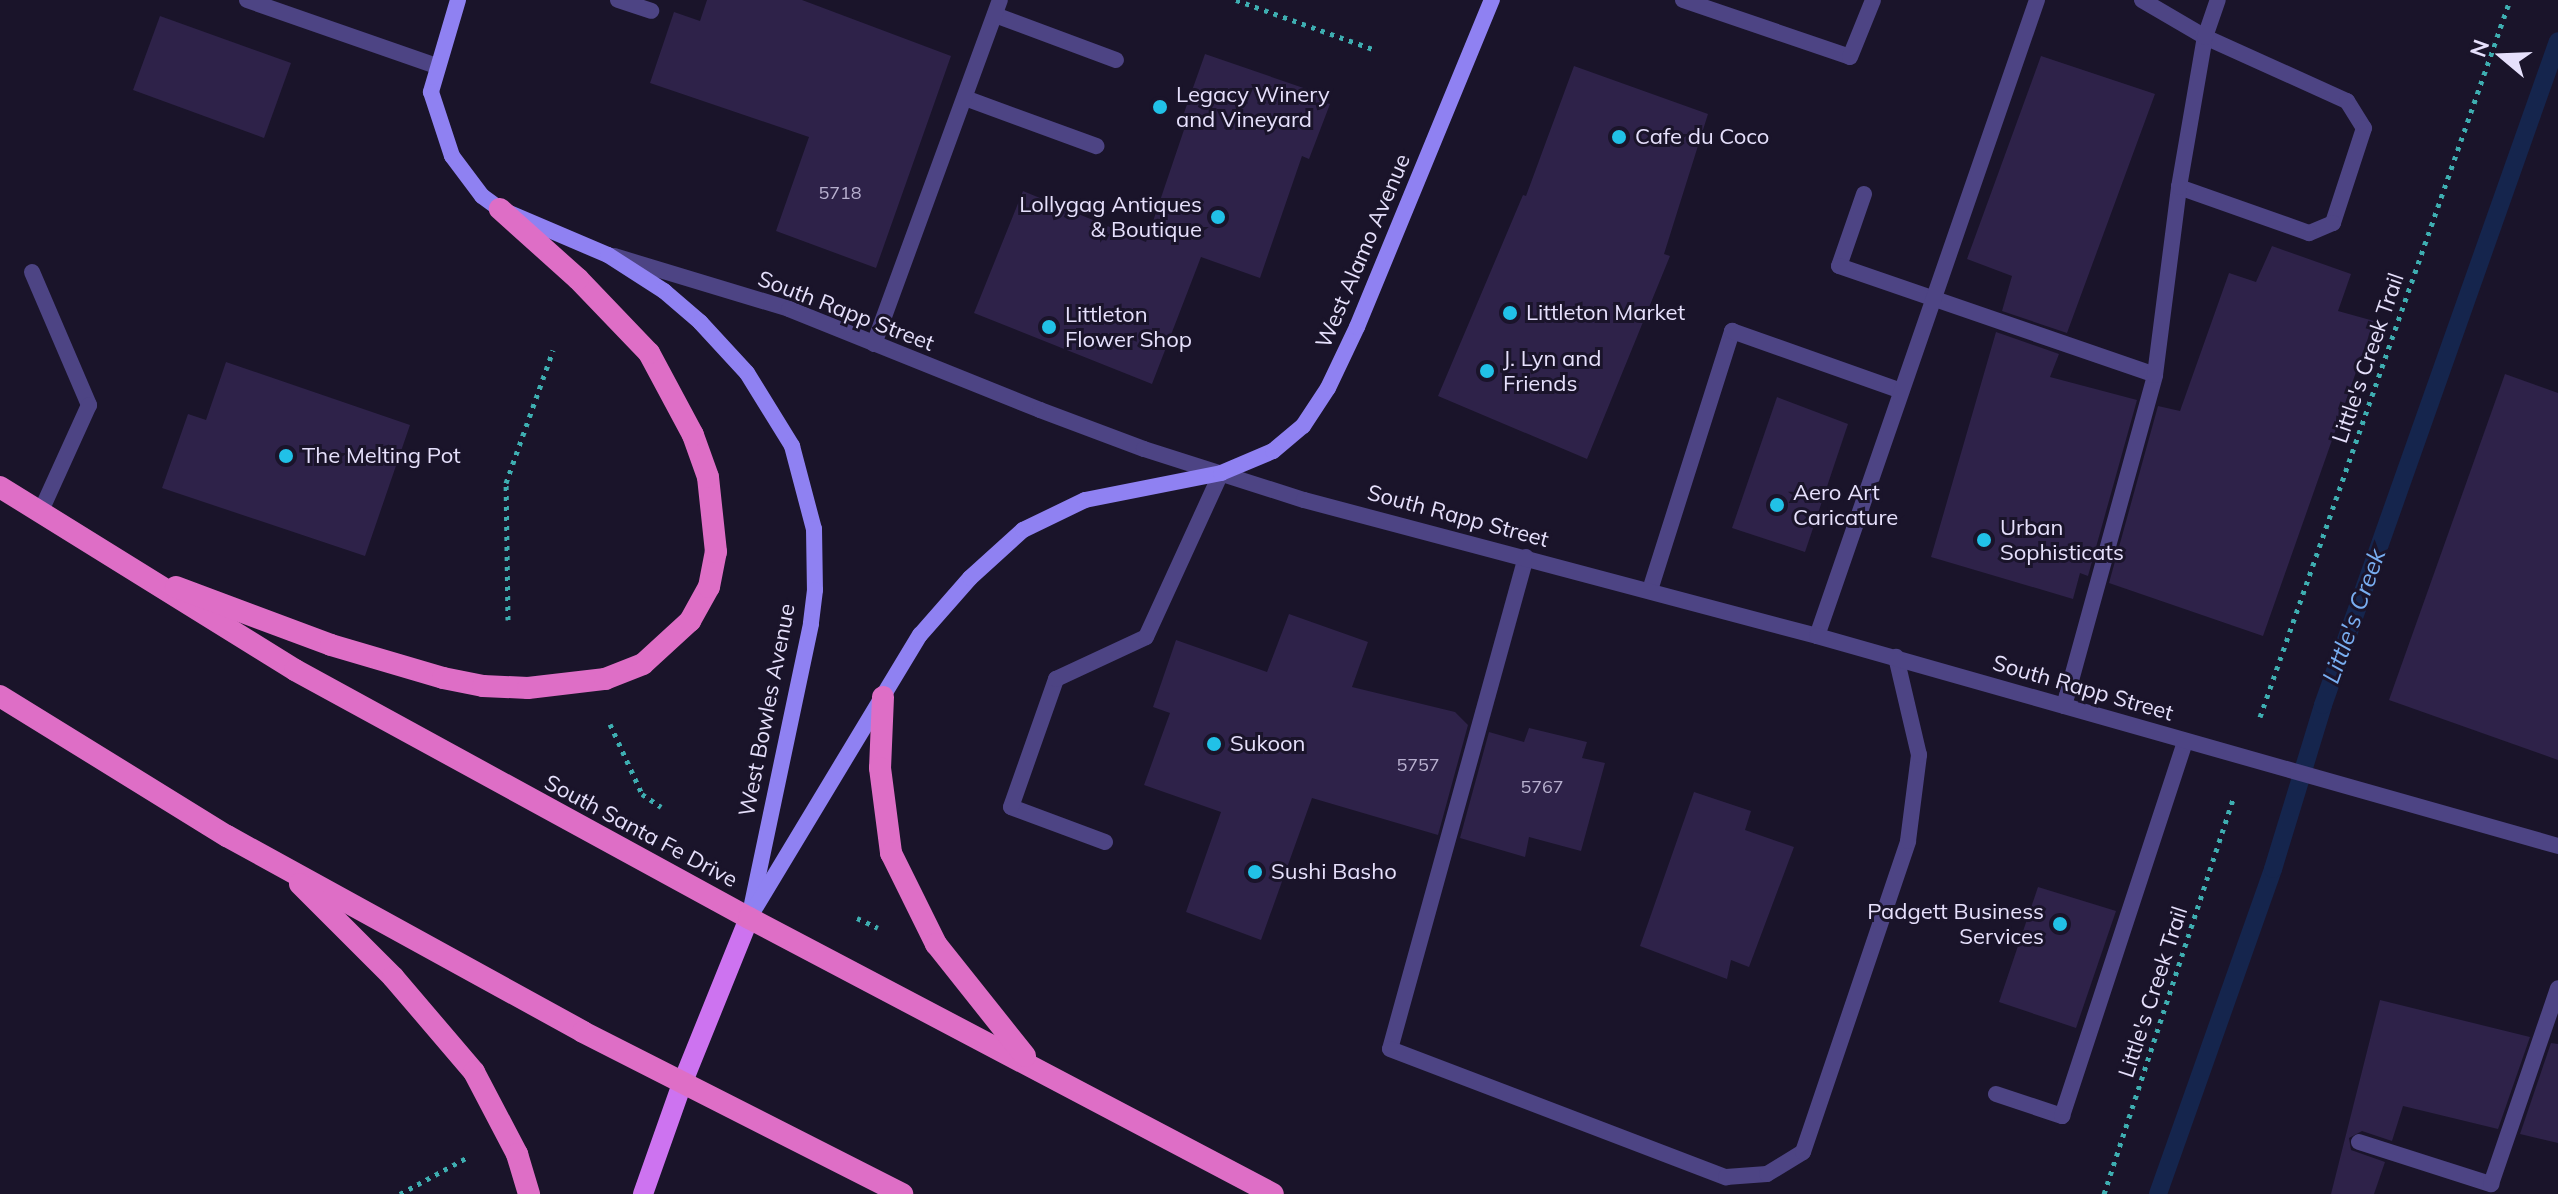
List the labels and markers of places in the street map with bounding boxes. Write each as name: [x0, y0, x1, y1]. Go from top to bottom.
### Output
place label: Legacy Winery and Vineyard: [1176, 81, 1330, 132]
marker: Legacy Winery and Vineyard: [1151, 98, 1169, 116]
place label: Cafe du Coco: [1635, 124, 1769, 150]
marker: Cafe du Coco: [1610, 128, 1628, 146]
place label: Lollygag Antiques & Boutique: [1019, 191, 1202, 242]
marker: Lollygag Antiques & Boutique: [1209, 208, 1227, 226]
place label: Littleton Market: [1526, 300, 1685, 326]
place label: Littleton Flower Shop: [1065, 301, 1192, 352]
marker: Littleton Market: [1501, 304, 1519, 322]
marker: Littleton Flower Shop: [1040, 318, 1058, 336]
place label: J. Lyn and Friends: [1503, 345, 1601, 396]
marker: J. Lyn and Friends: [1478, 362, 1496, 380]
place label: The Melting Pot: [302, 443, 461, 469]
marker: The Melting Pot: [277, 447, 295, 465]
place label: Aero Art Caricature: [1793, 479, 1898, 530]
marker: Aero Art Caricature: [1768, 496, 1786, 514]
place label: Urban Sophisticats: [2000, 514, 2124, 566]
marker: Urban Sophisticats: [1975, 531, 1993, 549]
place label: Sukoon: [1230, 731, 1305, 757]
marker: Sukoon: [1205, 735, 1223, 753]
place label: Sushi Basho: [1271, 859, 1397, 885]
marker: Sushi Basho: [1246, 863, 1264, 881]
place label: Padgett Business Services: [1867, 898, 2044, 950]
marker: Padgett Business Services: [2051, 915, 2069, 933]

